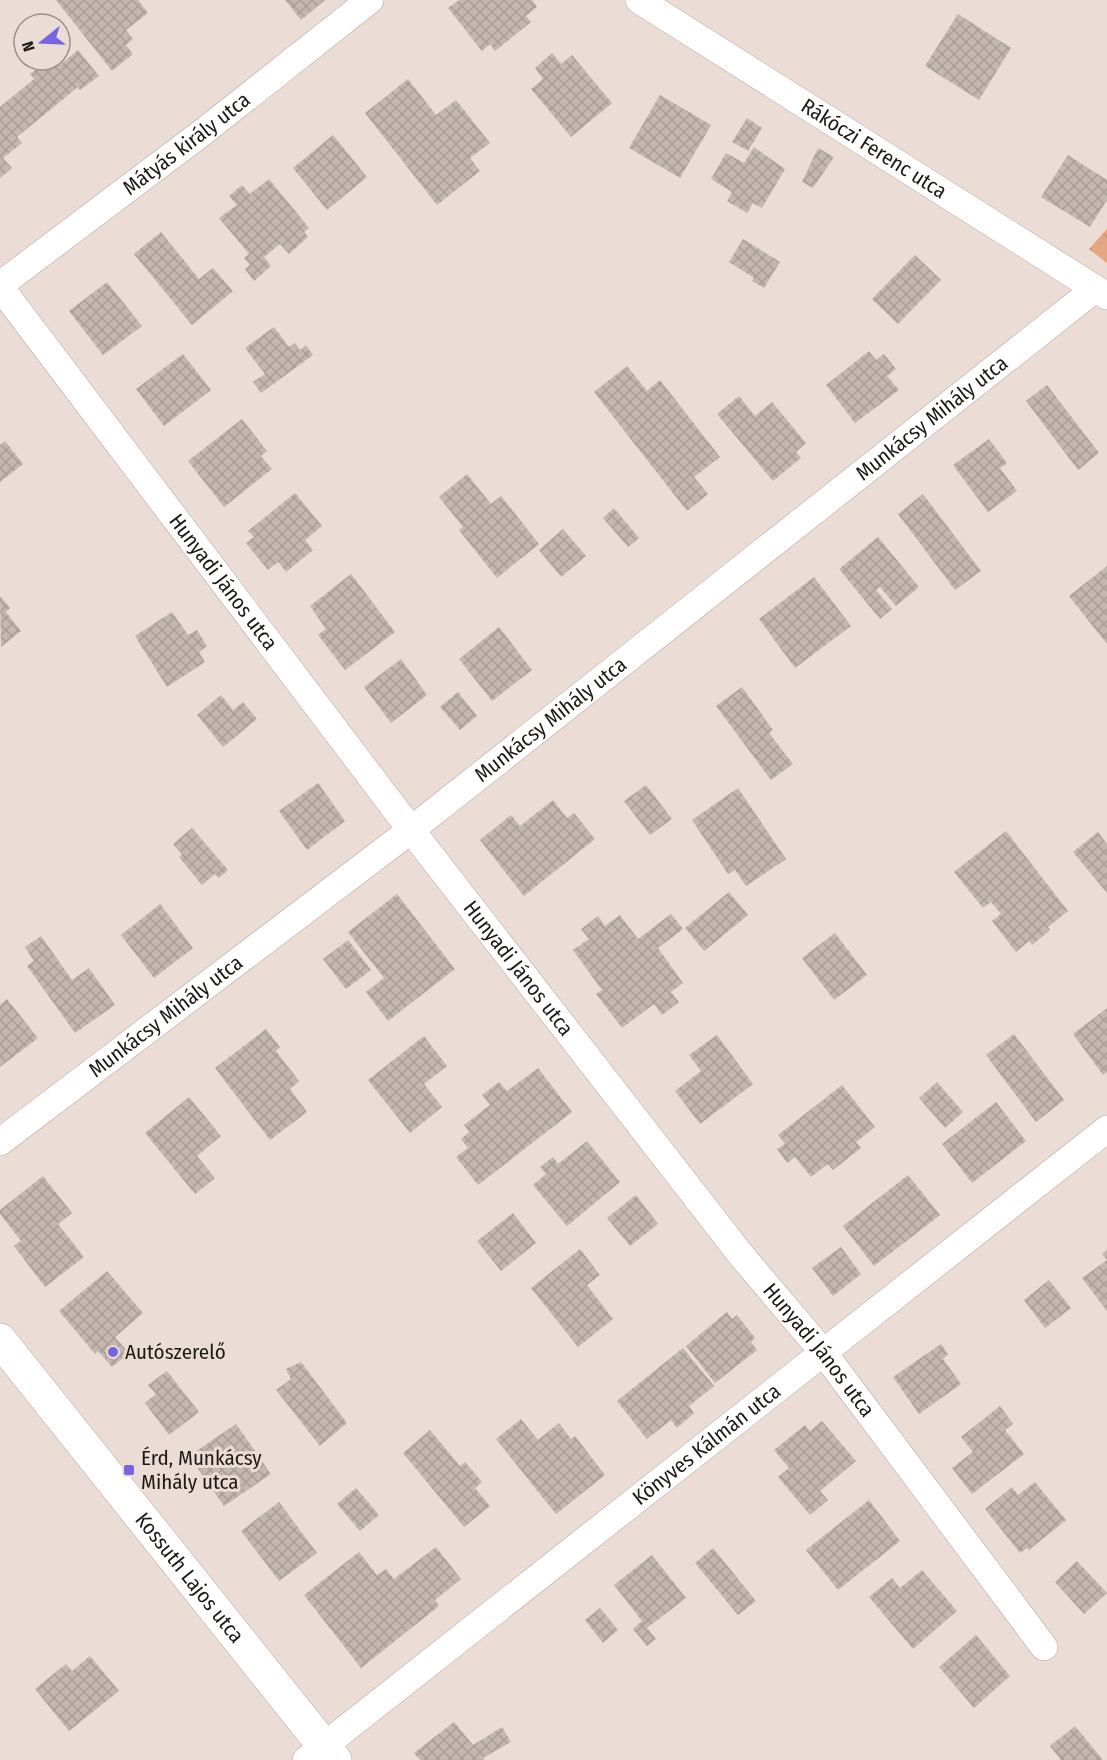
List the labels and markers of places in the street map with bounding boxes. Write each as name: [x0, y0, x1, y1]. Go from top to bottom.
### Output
place label: Autószerelő: [125, 1339, 226, 1365]
marker: Autószerelő: [106, 1345, 120, 1359]
place label: Érd, Munkácsy Mihály utca: [141, 1445, 262, 1495]
marker: Érd, Munkácsy Mihály utca: [122, 1463, 136, 1477]

